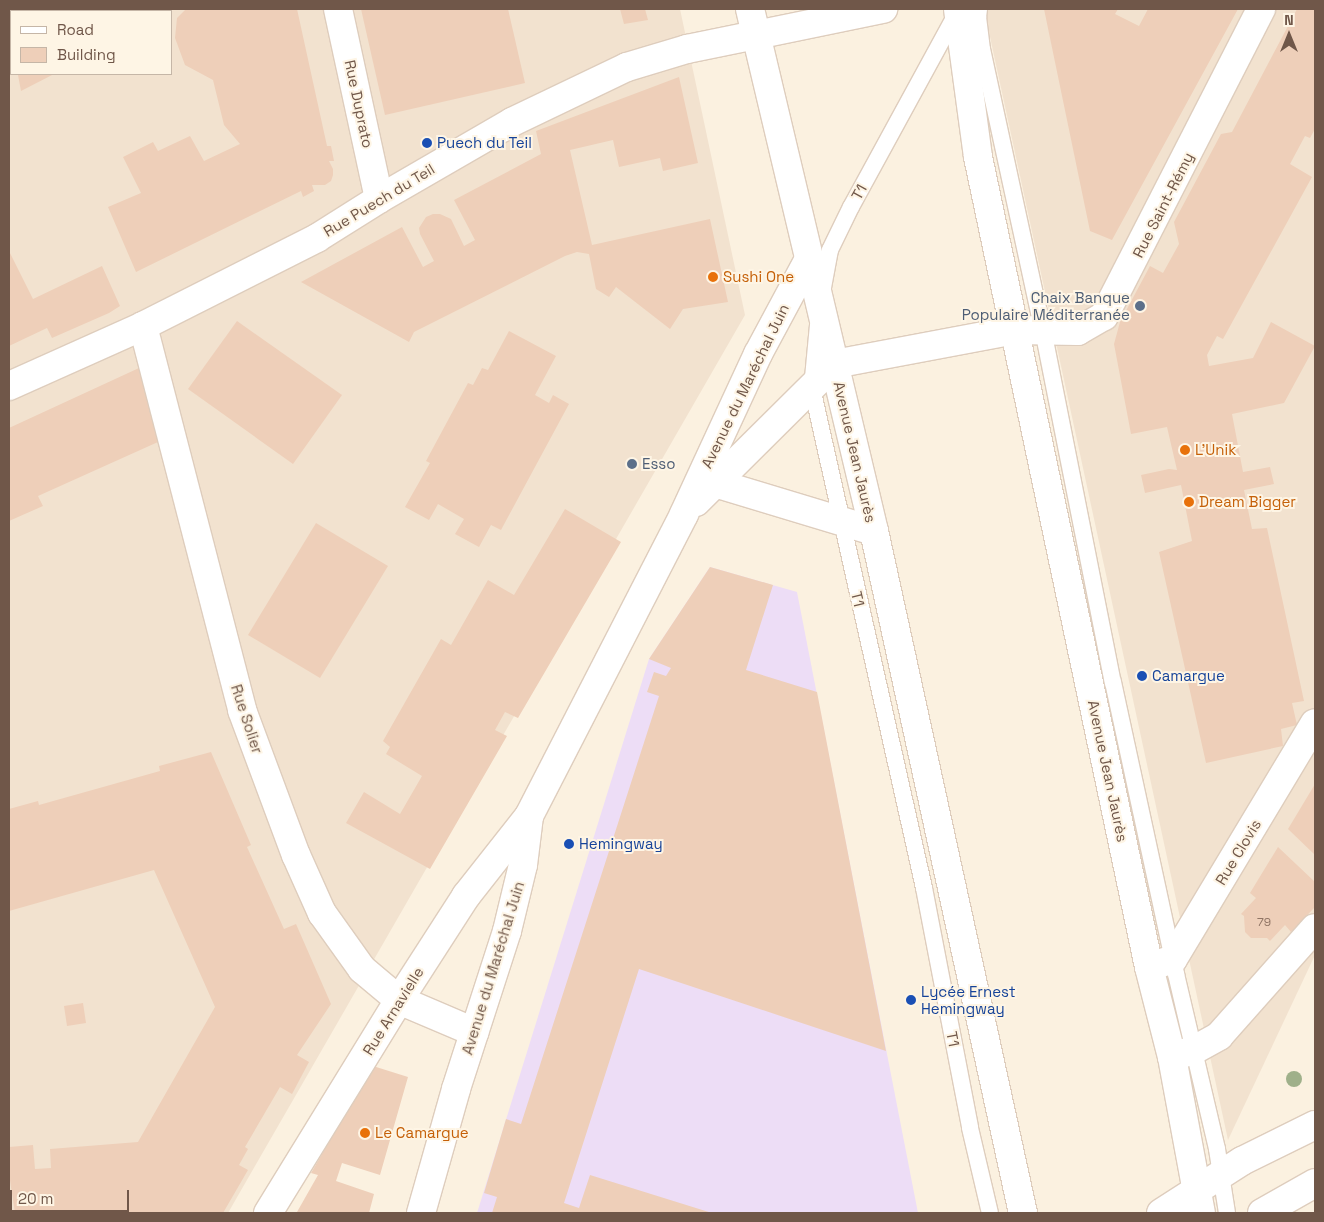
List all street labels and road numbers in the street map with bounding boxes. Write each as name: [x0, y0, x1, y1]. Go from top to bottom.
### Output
street label: Rue Duprato: [341, 58, 377, 150]
street label: Rue Saint-Rémy: [1129, 149, 1197, 261]
street label: Rue Puech du Teil: [320, 160, 438, 240]
street label: T1: [847, 181, 871, 203]
street label: Avenue du Maréchal Juin: [697, 301, 793, 471]
street label: Avenue Jean Jaurès: [830, 380, 880, 524]
street label: T1: [848, 590, 868, 608]
street label: Rue Solier: [227, 682, 267, 756]
street label: Avenue Jean Jaurès: [1084, 699, 1132, 843]
street label: Rue Clovis: [1211, 816, 1265, 888]
street label: Avenue du Maréchal Juin: [458, 879, 528, 1057]
street label: Rue Arnavielle: [359, 963, 427, 1059]
street label: T1: [943, 1030, 963, 1048]

